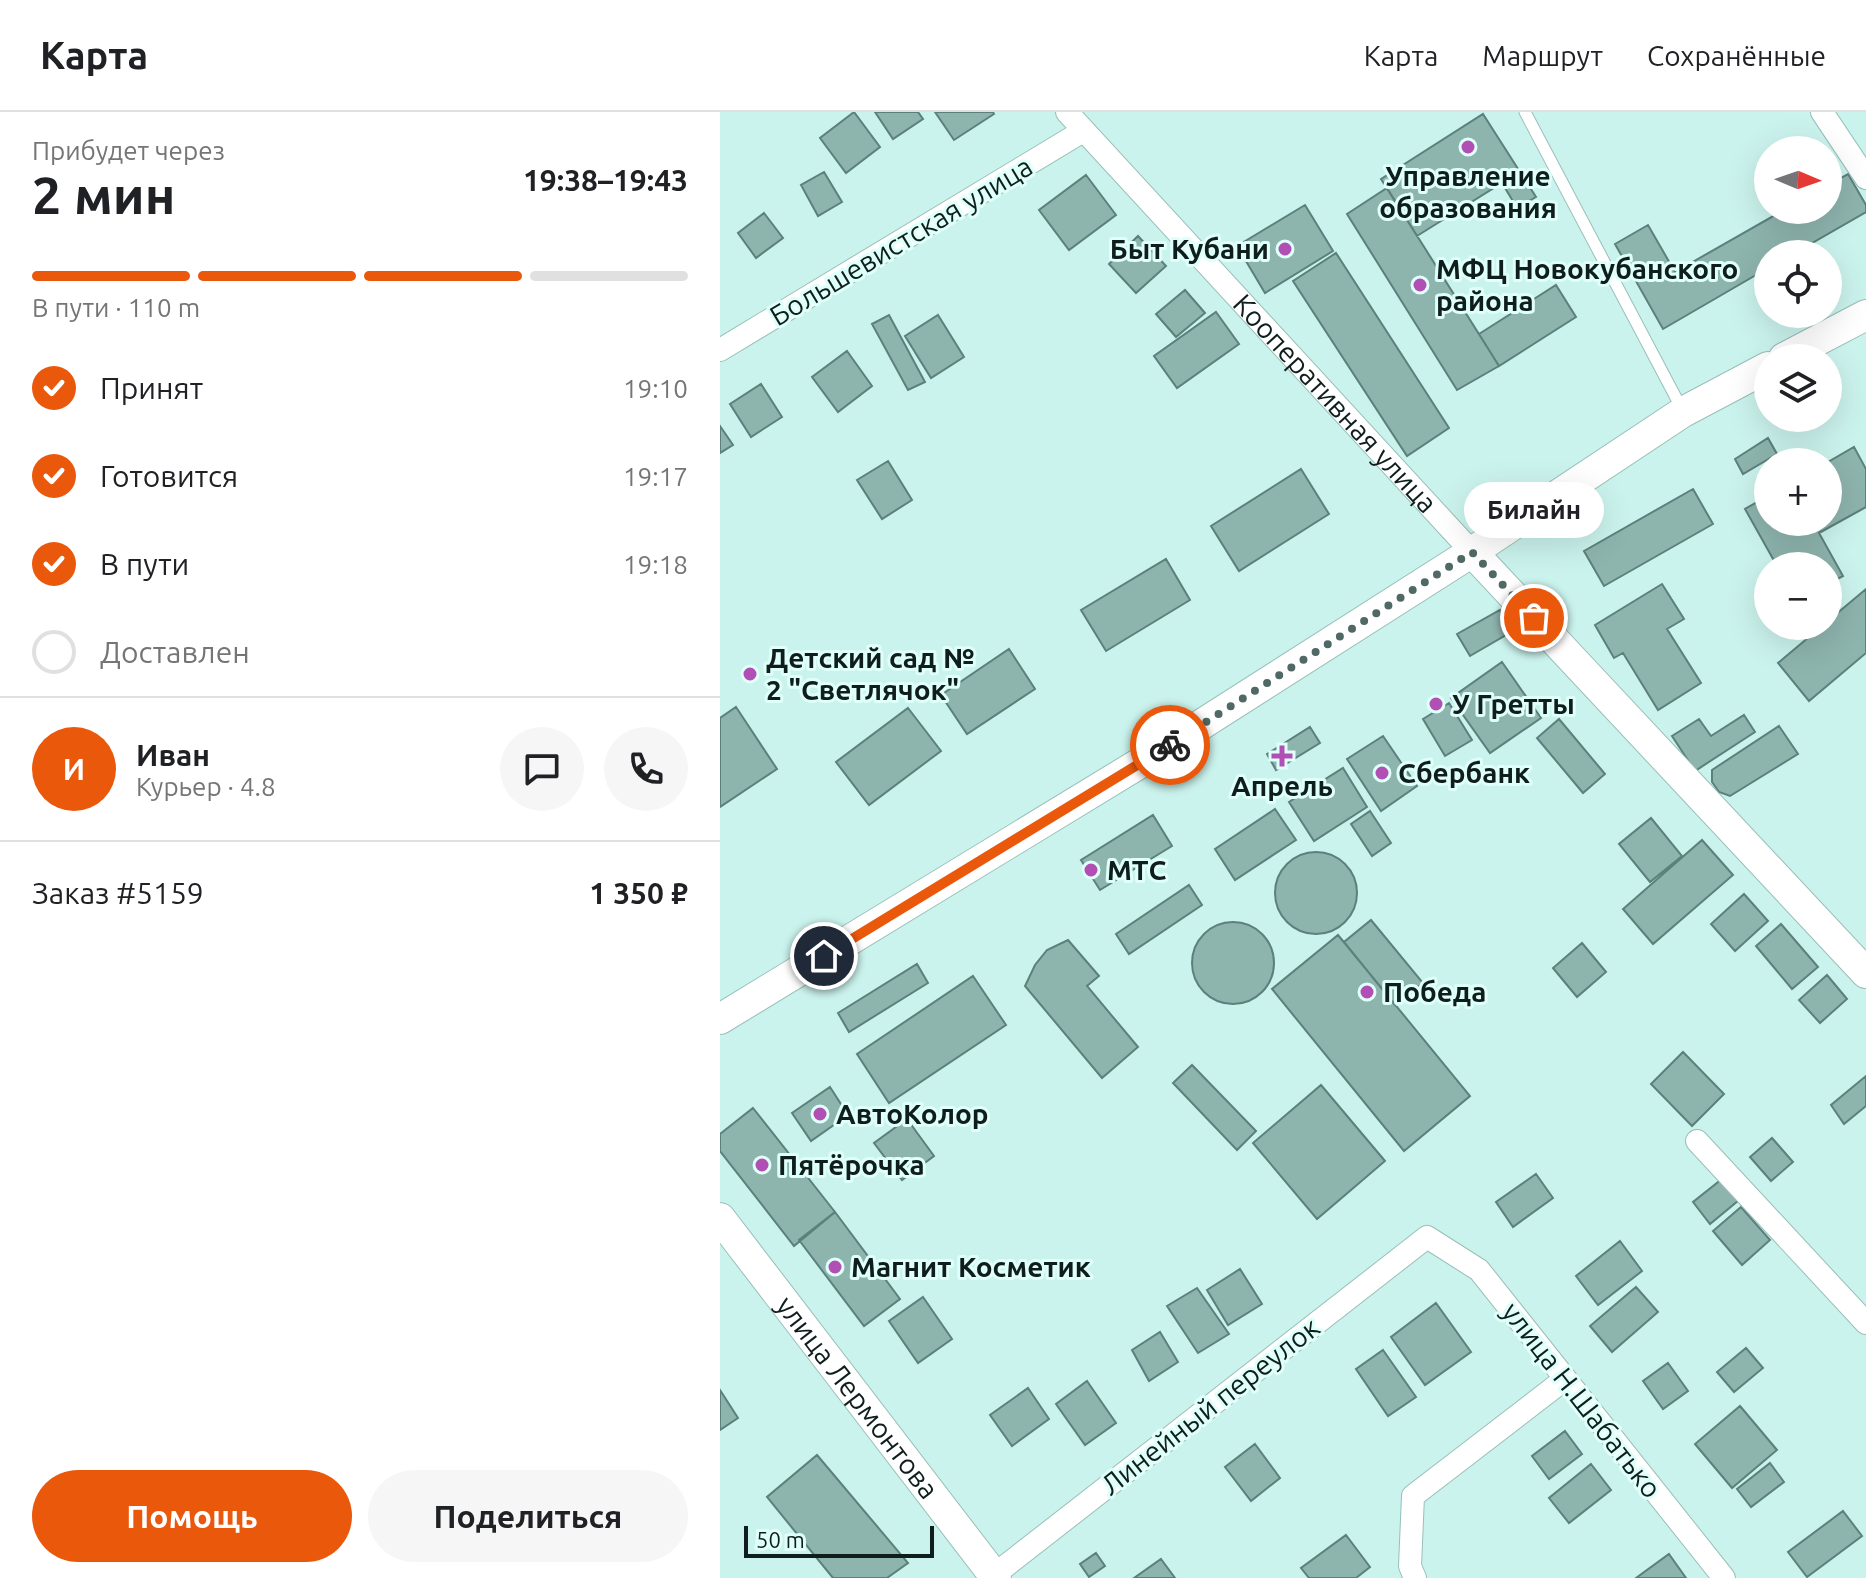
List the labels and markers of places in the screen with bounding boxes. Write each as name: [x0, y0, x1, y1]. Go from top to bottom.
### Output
marker: Управление образования: [1459, 138, 1477, 156]
place label: Управление образования: [1379, 160, 1557, 223]
place label: Быт Кубани: [1110, 233, 1269, 264]
marker: Быт Кубани: [1276, 240, 1294, 258]
place label: МФЦ Новокубанского района: [1436, 253, 1738, 316]
marker: МФЦ Новокубанского района: [1411, 276, 1429, 294]
callout: Билайн: [1464, 482, 1604, 538]
pin: [1500, 584, 1568, 652]
place label: Детский сад № 2 "Светлячок": [766, 642, 974, 705]
marker: Детский сад № 2 "Светлячок": [741, 665, 759, 683]
place label: У Гретты: [1452, 688, 1575, 719]
marker: У Гретты: [1427, 695, 1445, 713]
marker: Апрель: [1273, 747, 1291, 765]
place label: Сбербанк: [1398, 757, 1530, 788]
marker: Сбербанк: [1373, 764, 1391, 782]
place label: Апрель: [1231, 770, 1333, 801]
place label: МТС: [1107, 854, 1166, 885]
marker: МТС: [1082, 861, 1100, 879]
pin: [790, 922, 858, 990]
place label: Победа: [1383, 976, 1486, 1007]
marker: Победа: [1358, 983, 1376, 1001]
place label: АвтоКолор: [836, 1098, 989, 1129]
marker: АвтоКолор: [811, 1105, 829, 1123]
place label: Пятёрочка: [778, 1149, 925, 1180]
marker: Пятёрочка: [753, 1156, 771, 1174]
place label: Магнит Косметик: [851, 1251, 1091, 1282]
marker: Магнит Косметик: [826, 1258, 844, 1276]

